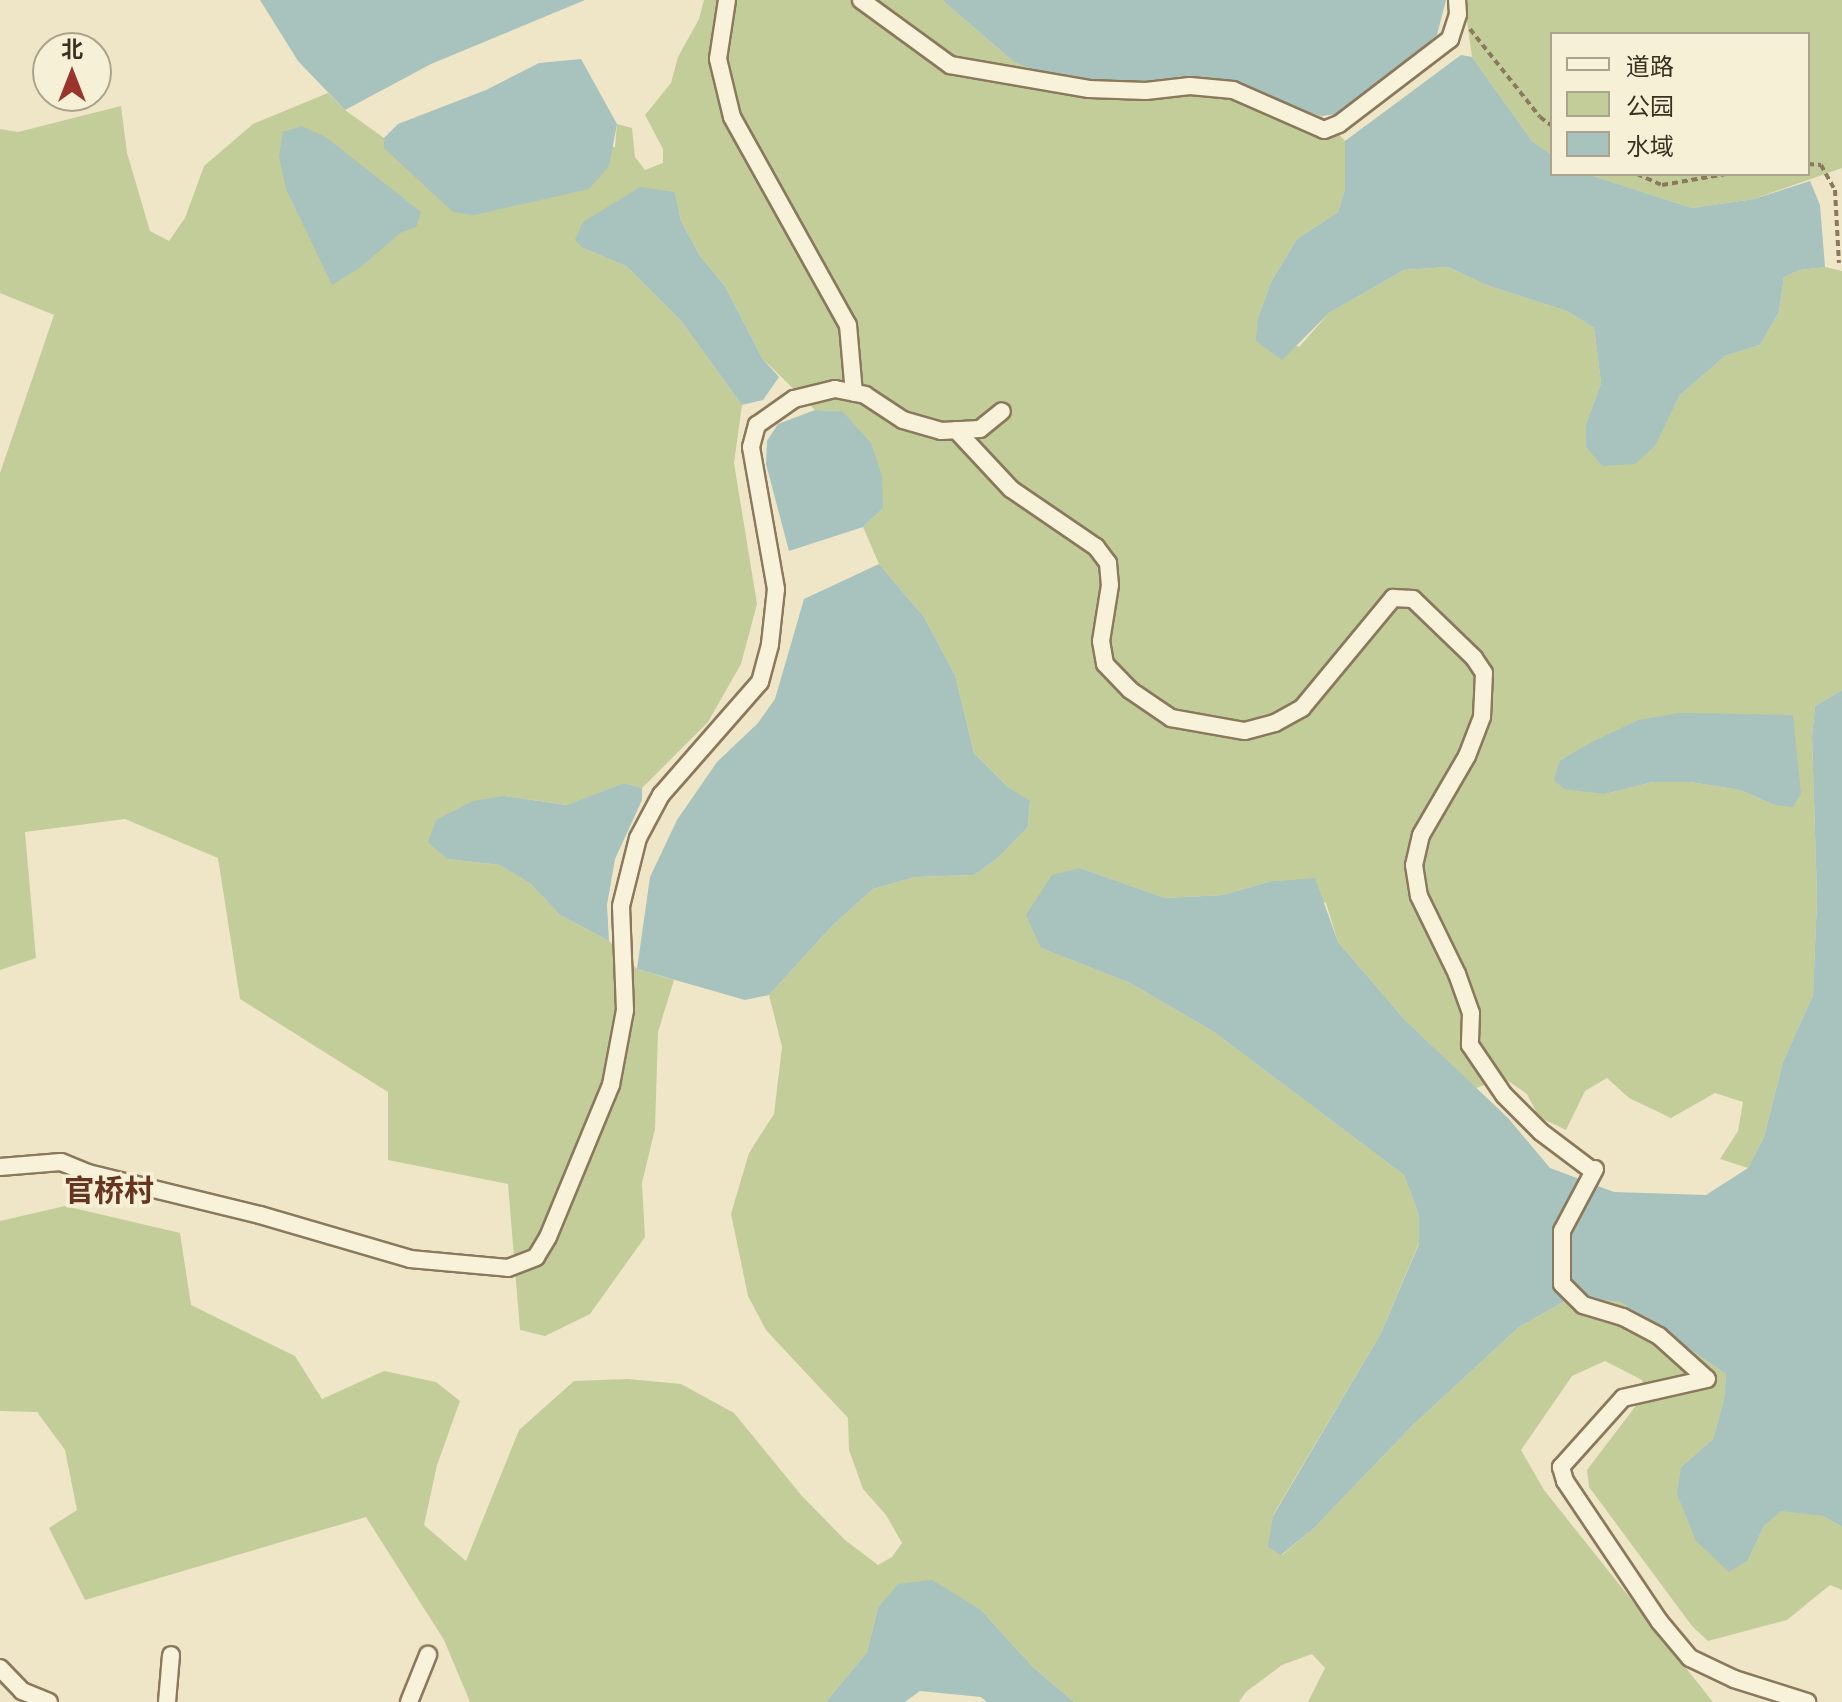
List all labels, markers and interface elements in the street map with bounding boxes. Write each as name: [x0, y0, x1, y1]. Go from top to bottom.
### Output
north arrow: [32, 32, 112, 112]
legend: [1550, 32, 1810, 176]
text: 北: [61, 36, 83, 63]
text: 道路: [1626, 52, 1674, 81]
text: 公园: [1626, 92, 1674, 121]
text: 水域: [1626, 132, 1674, 161]
district label: 官桥村: [64, 1173, 154, 1209]

